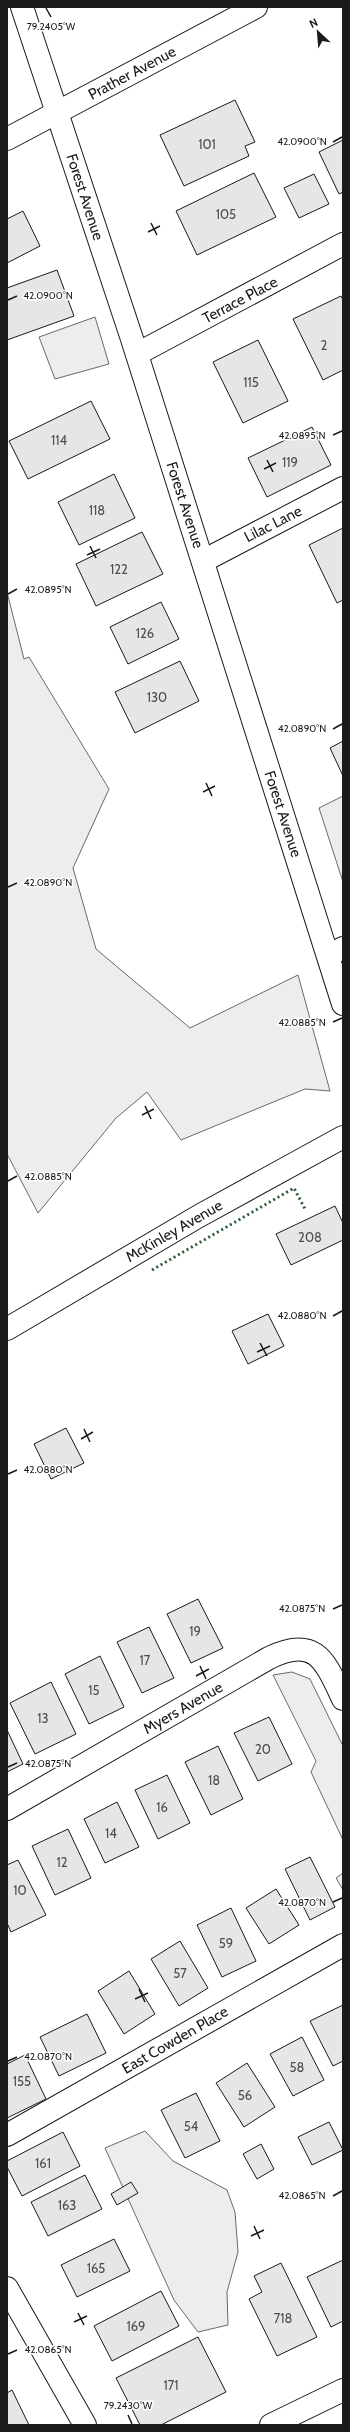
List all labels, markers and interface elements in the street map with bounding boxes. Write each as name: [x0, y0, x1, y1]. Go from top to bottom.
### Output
north arrow: [298, 12, 338, 52]
text: N: [307, 15, 320, 31]
text: 79.2405°W: [27, 20, 76, 33]
street label: Prather Avenue: [85, 42, 179, 104]
text: 42.0900°N: [277, 135, 327, 148]
house number: 101: [198, 136, 216, 152]
street label: Forest Avenue: [63, 151, 108, 243]
house number: 105: [216, 206, 236, 222]
street label: Terrace Place: [199, 273, 281, 327]
text: 42.0900°N: [23, 289, 73, 302]
house number: 2: [321, 337, 328, 353]
house number: 115: [243, 374, 259, 390]
text: 42.0895°N: [278, 429, 326, 442]
house number: 114: [51, 432, 67, 448]
house number: 119: [282, 454, 298, 470]
street label: Forest Avenue: [163, 459, 208, 551]
house number: 118: [89, 502, 105, 518]
street label: Lilac Lane: [241, 502, 305, 546]
house number: 122: [110, 561, 128, 577]
text: 42.0895°N: [24, 583, 72, 596]
house number: 126: [136, 625, 154, 641]
house number: 130: [147, 689, 167, 705]
text: 42.0890°N: [278, 722, 326, 735]
street label: Forest Avenue: [261, 768, 306, 860]
text: 42.0890°N: [24, 876, 72, 889]
text: 42.0885°N: [278, 1016, 326, 1029]
text: 42.0885°N: [24, 1170, 72, 1183]
street label: McKinley Avenue: [122, 1196, 226, 1266]
house number: 208: [298, 1229, 322, 1245]
text: 42.0880°N: [278, 1309, 326, 1322]
text: 42.0880°N: [24, 1463, 72, 1476]
text: 42.0875°N: [279, 1602, 325, 1615]
house number: 19: [189, 1623, 201, 1639]
house number: 17: [140, 1652, 151, 1668]
street label: Myers Avenue: [140, 1678, 226, 1738]
house number: 15: [88, 1682, 100, 1698]
house number: 13: [37, 1710, 49, 1726]
house number: 20: [255, 1741, 271, 1757]
text: 42.0875°N: [25, 1757, 71, 1770]
house number: 18: [208, 1772, 220, 1788]
house number: 16: [156, 1799, 168, 1815]
house number: 14: [105, 1825, 117, 1841]
house number: 12: [56, 1854, 68, 1870]
house number: 10: [13, 1882, 27, 1898]
text: 42.0870°N: [278, 1896, 326, 1909]
house number: 59: [219, 1935, 233, 1951]
house number: 57: [173, 1965, 187, 1981]
street label: East Cowden Place: [119, 2002, 232, 2078]
text: 42.0870°N: [24, 2050, 72, 2063]
house number: 58: [290, 2059, 305, 2075]
house number: 155: [13, 2073, 31, 2089]
house number: 56: [238, 2087, 252, 2103]
house number: 54: [184, 2118, 199, 2134]
house number: 161: [35, 2155, 51, 2171]
text: 42.0865°N: [278, 2189, 326, 2202]
house number: 163: [58, 2197, 76, 2213]
house number: 165: [87, 2260, 105, 2276]
house number: 718: [274, 2310, 292, 2326]
house number: 169: [126, 2318, 146, 2334]
text: 42.0865°N: [24, 2343, 72, 2356]
house number: 171: [163, 2377, 179, 2393]
text: 79.2430°W: [104, 2399, 153, 2412]

